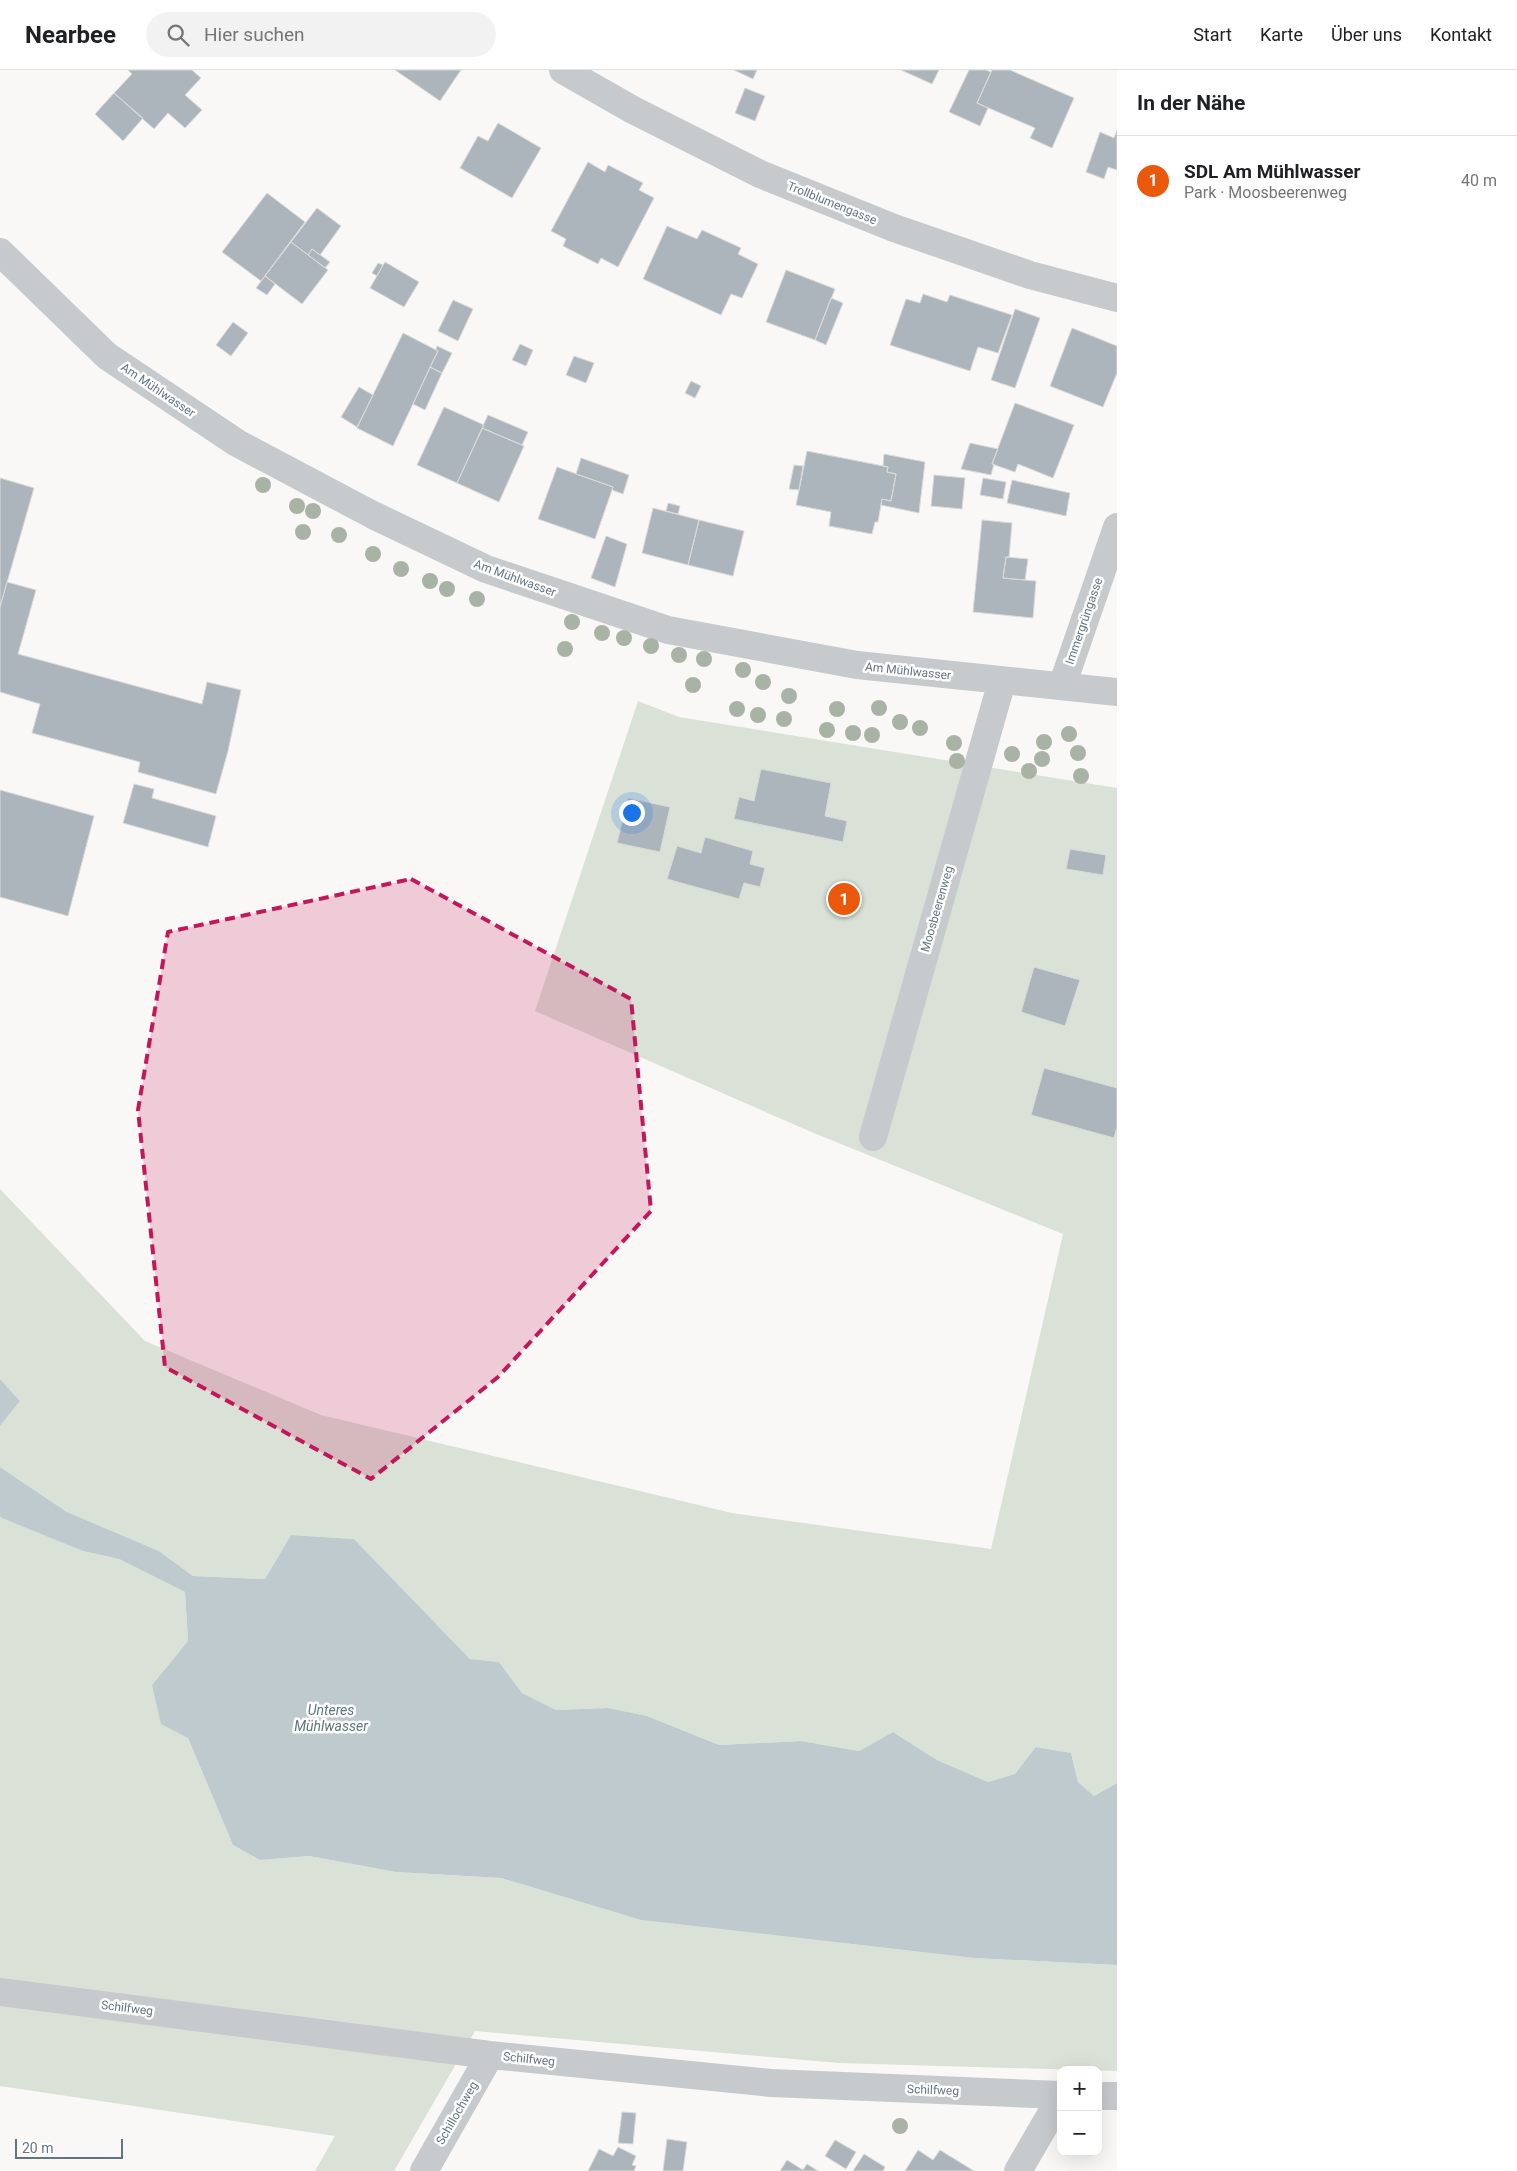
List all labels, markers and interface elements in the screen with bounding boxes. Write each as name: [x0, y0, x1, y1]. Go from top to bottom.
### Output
search box: [146, 12, 496, 57]
text: Nearbee: [25, 21, 116, 49]
icon: search: [164, 21, 192, 49]
text: Hier suchen: [204, 23, 305, 46]
text: Start: [1193, 24, 1232, 45]
text: Karte: [1260, 24, 1303, 45]
text: Über uns: [1331, 24, 1402, 45]
text: Kontakt: [1430, 24, 1492, 45]
text: In der Nähe: [1137, 91, 1245, 115]
text: SDL Am Mühlwasser: [1184, 160, 1361, 183]
text: 1: [1148, 171, 1158, 190]
text: 40 m: [1461, 171, 1497, 190]
street label: Trollblumengasse: [785, 179, 879, 227]
text: Park · Moosbeerenweg: [1184, 183, 1347, 202]
street label: Am Mühlwasser: [118, 360, 198, 420]
street label: Am Mühlwasser: [472, 557, 558, 599]
street label: Immergrüngasse: [1063, 576, 1105, 666]
street label: Am Mühlwasser: [864, 660, 952, 682]
your location: [619, 800, 645, 826]
street label: Moosbeerenweg: [918, 864, 956, 954]
pin: 1: [828, 880, 860, 918]
water label: Unteres Mühlwasser: [294, 1702, 368, 1734]
street label: Schilfweg: [100, 1998, 154, 2018]
street label: Schilfweg: [502, 2049, 556, 2069]
map controls: [1057, 2066, 1102, 2156]
button: +: [1057, 2066, 1102, 2111]
street label: Schillochweg: [433, 2079, 481, 2147]
street label: Schilfweg: [907, 2082, 959, 2098]
button: −: [1057, 2111, 1102, 2156]
scale bar: [15, 2136, 122, 2159]
text: 20 m: [22, 2140, 54, 2156]

